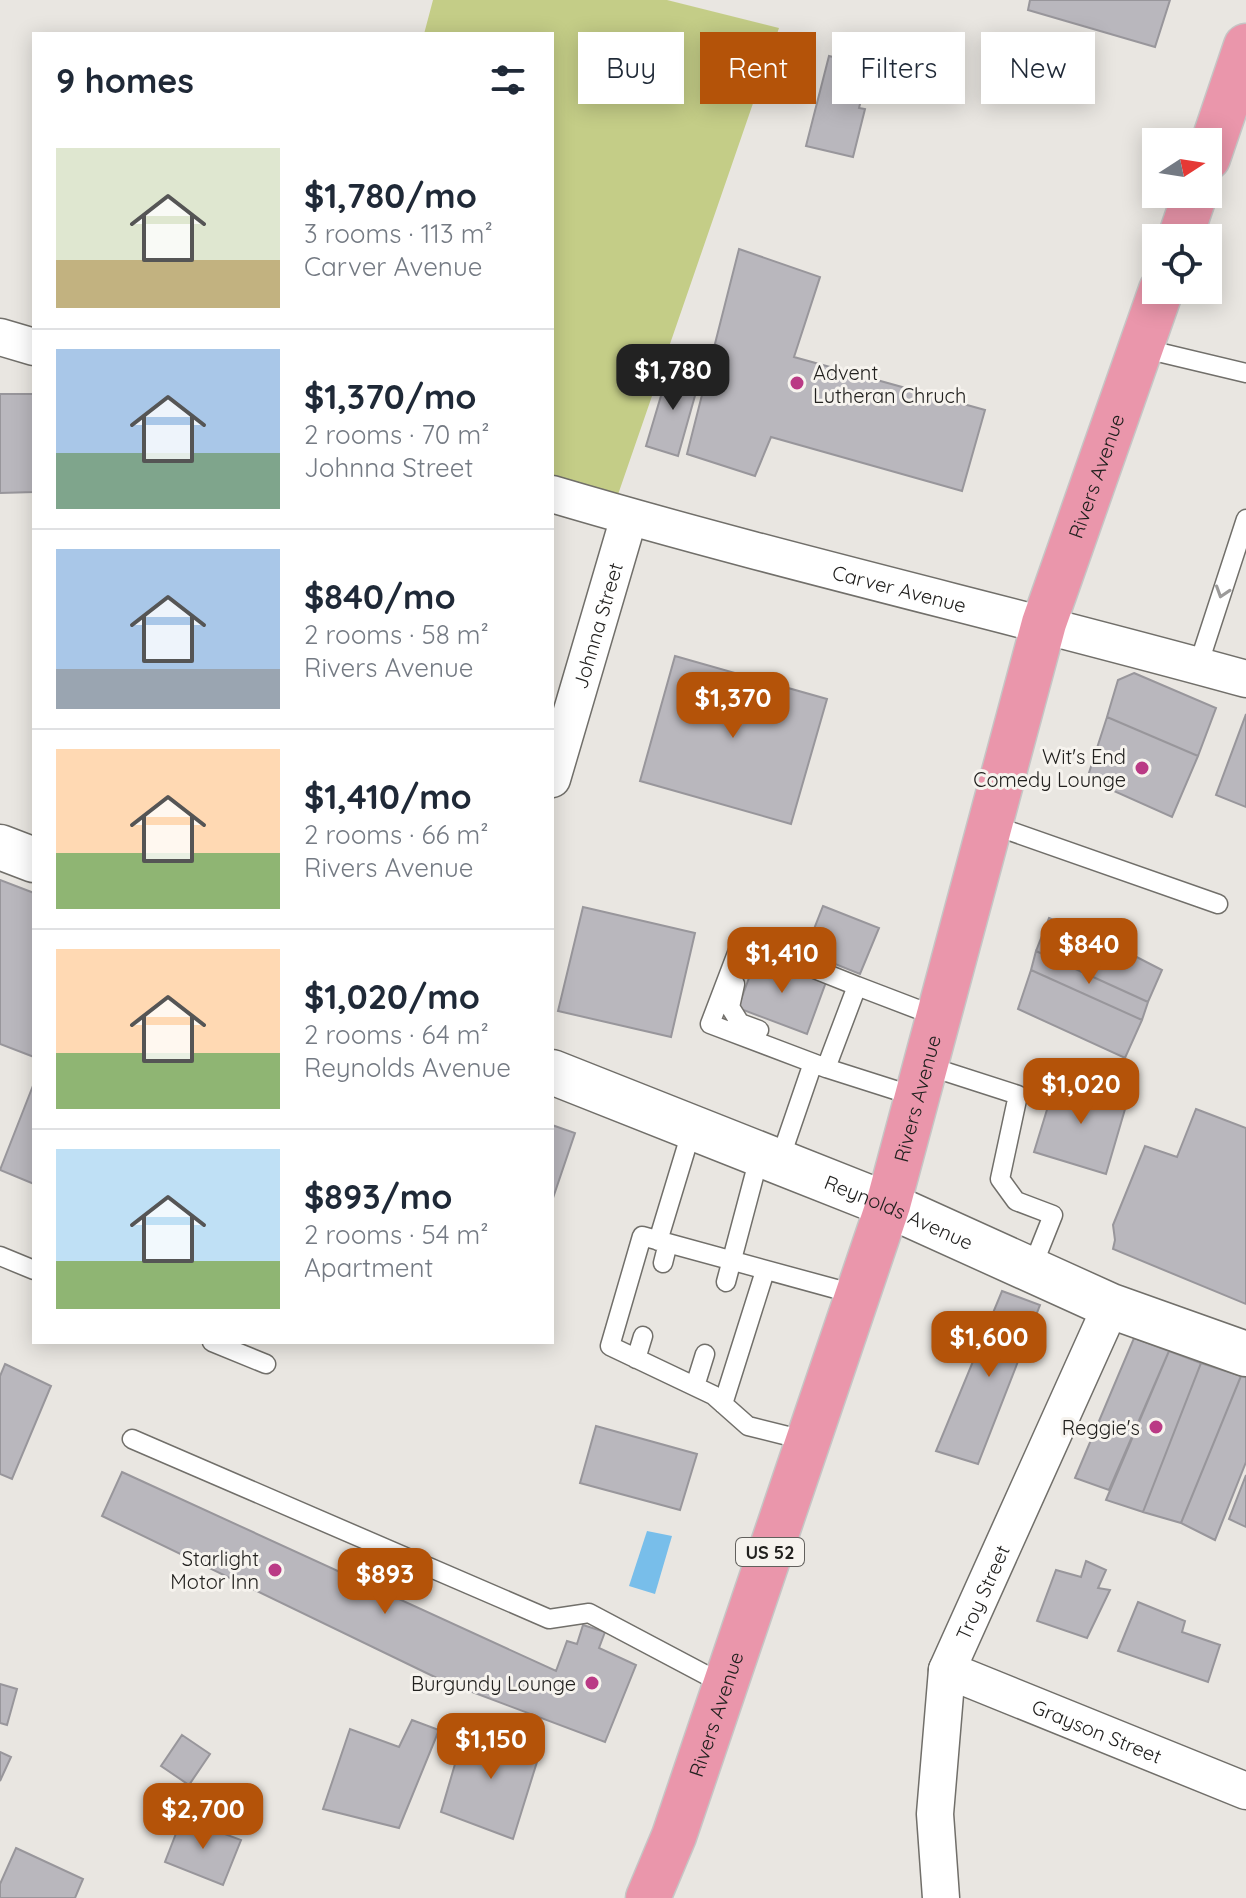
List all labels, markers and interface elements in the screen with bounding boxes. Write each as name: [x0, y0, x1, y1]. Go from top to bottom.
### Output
chip: Buy: [578, 32, 684, 104]
chip: Rent: [700, 32, 816, 104]
chip: Filters: [832, 32, 965, 104]
chip: New: [981, 32, 1095, 104]
icon: filters: [486, 58, 530, 102]
text: 9 homes: [56, 59, 194, 102]
north arrow: [1142, 128, 1222, 208]
map controls: [1142, 128, 1222, 304]
text: $1,780/mo: [304, 174, 477, 217]
icon: home: [120, 180, 216, 276]
text: 3 rooms · 113 m²: [304, 217, 493, 250]
button: locate: [1142, 224, 1222, 304]
text: Carver Avenue: [304, 250, 482, 283]
pin: $1,780: [608, 344, 738, 412]
text: $1,780: [634, 353, 712, 386]
place label: Advent Lutheran Chruch: [813, 360, 966, 408]
marker: Advent Lutheran Chruch: [788, 374, 806, 392]
text: $1,370/mo: [304, 375, 477, 418]
icon: home: [120, 381, 216, 477]
street label: Rivers Avenue: [1062, 410, 1129, 542]
text: 2 rooms · 70 m²: [304, 418, 489, 451]
text: Johnna Street: [304, 451, 473, 484]
street label: Johnna Street: [567, 559, 628, 692]
street label: Carver Avenue: [830, 559, 969, 617]
text: $840/mo: [304, 575, 456, 618]
icon: home: [120, 581, 216, 677]
one-way arrow: [1215, 585, 1231, 599]
text: 2 rooms · 58 m²: [304, 618, 489, 651]
text: Rivers Avenue: [304, 651, 474, 684]
pin: $1,370: [668, 672, 798, 740]
text: $1,370: [695, 681, 772, 714]
place label: Wit's End Comedy Lounge: [973, 744, 1126, 792]
marker: Wit's End Comedy Lounge: [1133, 759, 1151, 777]
text: $1,410/mo: [304, 775, 472, 818]
icon: home: [120, 781, 216, 877]
text: 2 rooms · 66 m²: [304, 818, 489, 851]
text: Rivers Avenue: [304, 851, 474, 884]
pin: $840: [1042, 918, 1136, 986]
pin: $1,410: [717, 927, 847, 995]
text: $840: [1058, 927, 1120, 960]
text: $1,410: [745, 936, 819, 969]
text: $1,020/mo: [304, 975, 480, 1018]
icon: home: [120, 981, 216, 1077]
text: 2 rooms · 64 m²: [304, 1018, 489, 1051]
street label: Rivers Avenue: [888, 1032, 946, 1165]
text: Reynolds Avenue: [304, 1051, 511, 1084]
pin: $1,020: [1016, 1058, 1146, 1126]
text: $1,020: [1041, 1067, 1121, 1100]
street label: Reynolds Avenue: [821, 1169, 977, 1254]
text: $893/mo: [304, 1175, 452, 1218]
icon: home: [120, 1181, 216, 1277]
text: 2 rooms · 54 m²: [304, 1218, 488, 1251]
text: Apartment: [304, 1251, 433, 1284]
pin: $1,600: [924, 1311, 1054, 1379]
text: $1,600: [949, 1320, 1029, 1353]
place label: Reggie's: [1062, 1415, 1140, 1440]
marker: Reggie's: [1147, 1418, 1165, 1436]
road number: US 52: [736, 1538, 804, 1566]
street label: Troy Street: [950, 1541, 1014, 1644]
place label: Starlight Motor Inn: [170, 1546, 259, 1594]
pin: $893: [338, 1548, 432, 1616]
text: $893: [356, 1557, 414, 1590]
marker: Starlight Motor Inn: [266, 1561, 284, 1579]
street label: Rivers Avenue: [683, 1648, 748, 1780]
place label: Burgundy Lounge: [411, 1671, 576, 1696]
marker: Burgundy Lounge: [583, 1674, 601, 1692]
street label: Grayson Street: [1029, 1693, 1166, 1768]
pin: $1,150: [426, 1713, 556, 1781]
text: $1,150: [455, 1722, 527, 1755]
pin: $2,700: [138, 1783, 268, 1851]
text: $2,700: [161, 1792, 245, 1825]

